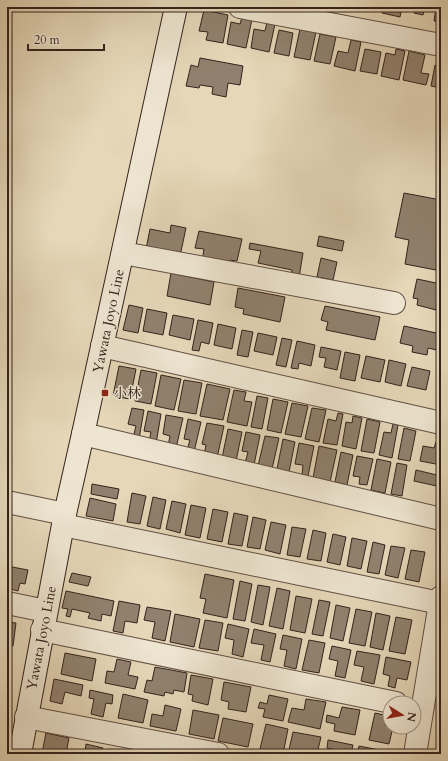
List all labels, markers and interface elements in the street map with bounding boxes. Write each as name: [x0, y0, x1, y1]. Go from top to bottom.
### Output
scale bar: [28, 26, 104, 52]
text: 20 m: [34, 32, 61, 48]
street label: Yawata Joyo Line: [88, 267, 129, 375]
place label: 小林: [113, 384, 141, 403]
marker: 小林: [100, 388, 110, 398]
street label: Yawata Joyo Line: [22, 584, 61, 692]
north arrow: [382, 695, 422, 735]
text: N: [403, 711, 420, 723]

